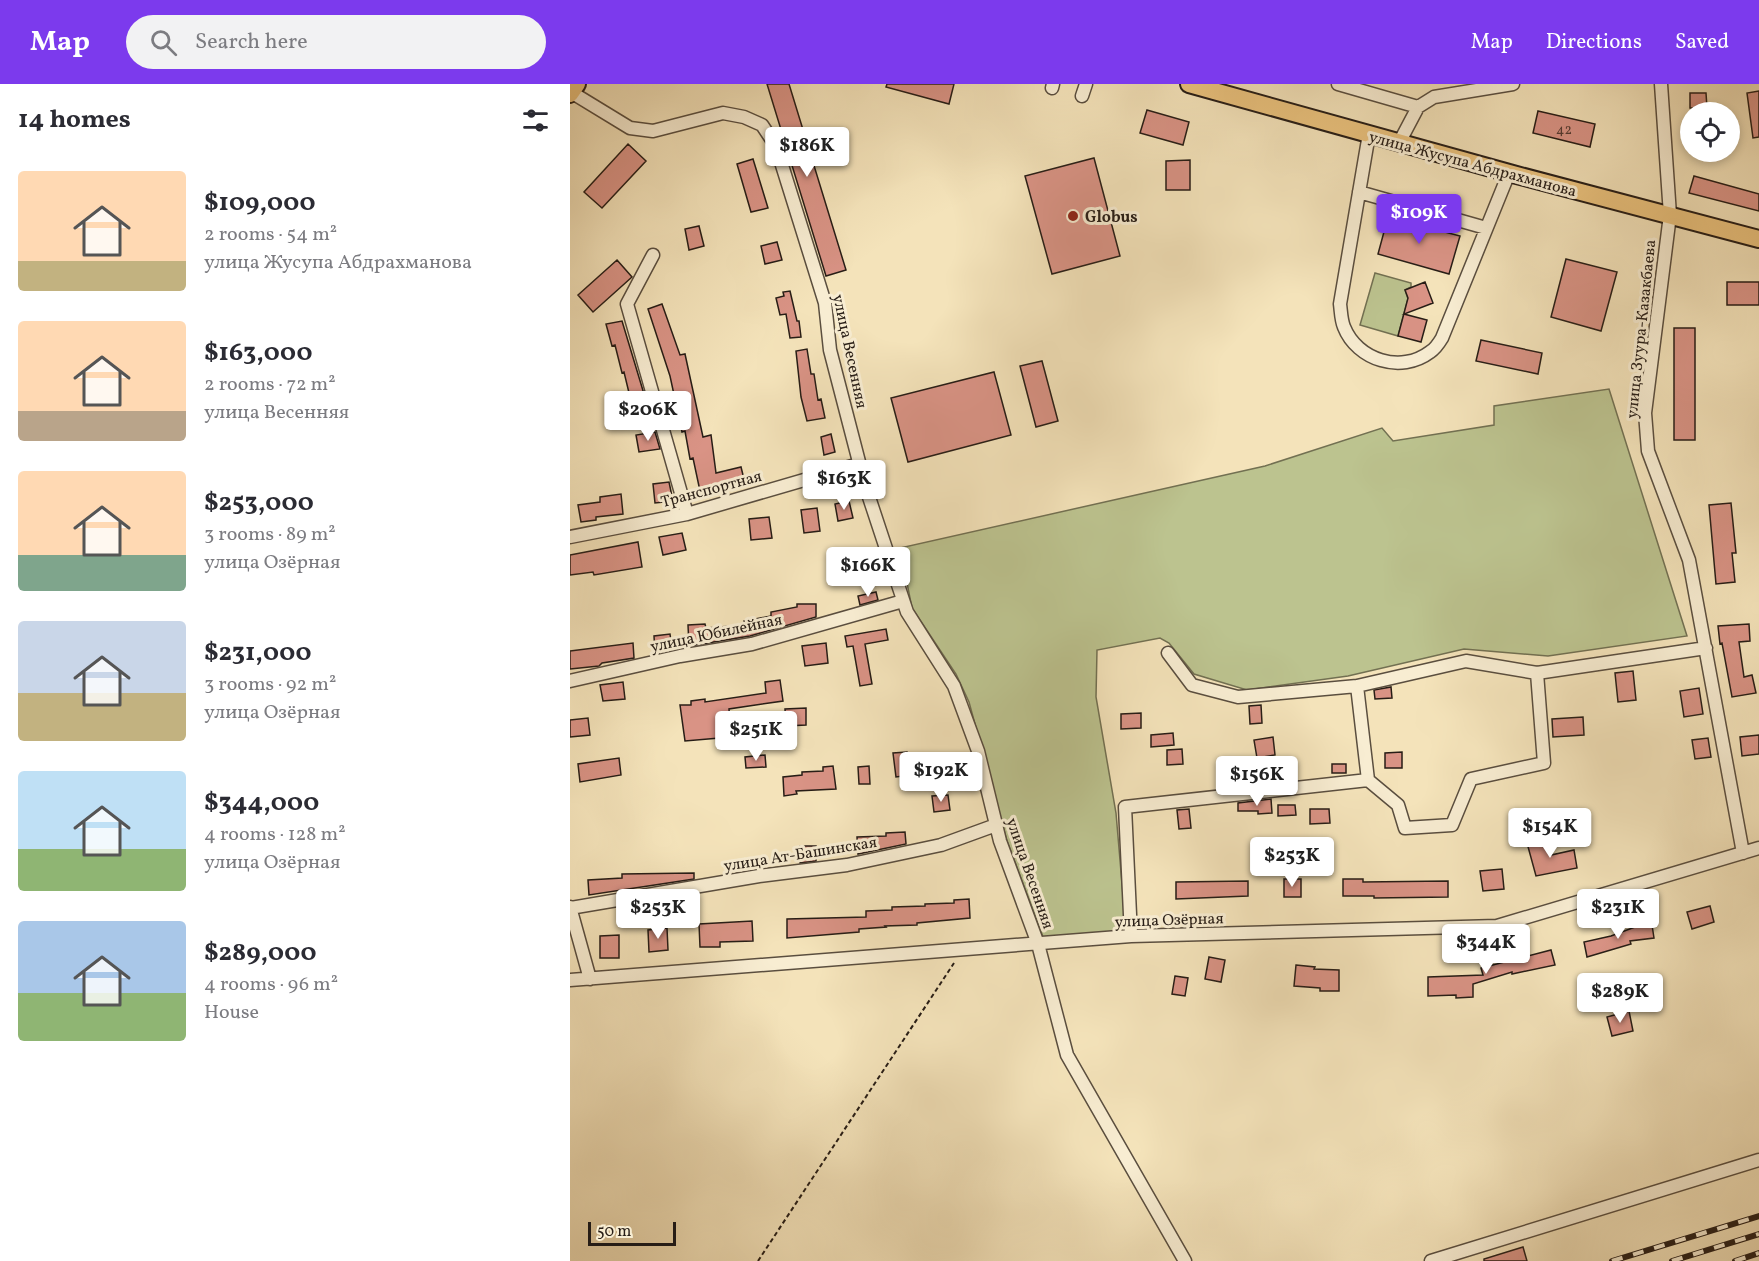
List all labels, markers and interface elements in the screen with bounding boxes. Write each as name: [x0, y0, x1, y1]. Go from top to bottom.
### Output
search box: [126, 15, 546, 69]
text: Map: [30, 23, 90, 62]
icon: search: [147, 26, 180, 59]
text: Search here: [195, 27, 308, 58]
text: Map: [1471, 28, 1513, 57]
text: Directions: [1546, 28, 1642, 57]
text: Saved: [1675, 28, 1729, 57]
text: 14 homes: [18, 102, 131, 138]
map controls: [1680, 102, 1740, 162]
button: locate: [1680, 102, 1740, 162]
icon: filters: [519, 104, 552, 137]
house number: 42: [1556, 121, 1572, 140]
pin: $186K: [765, 127, 849, 178]
street label: улица Жусупа Абдрахманова: [1366, 127, 1579, 203]
text: $186K: [779, 132, 835, 160]
text: $109,000: [204, 185, 316, 221]
pin: $109K: [1377, 194, 1461, 245]
icon: home: [66, 195, 138, 267]
text: $109K: [1390, 199, 1448, 227]
place label: Globus: [1085, 207, 1138, 229]
marker: Globus: [1066, 209, 1080, 223]
text: 2 rooms · 54 m²: [204, 221, 337, 249]
street label: улица Зуура-Казакбаева: [1622, 239, 1662, 420]
text: улица Жусупа Абдрахманова: [204, 249, 472, 277]
street label: улица Весенняя: [826, 292, 872, 411]
text: $163,000: [204, 335, 312, 371]
icon: home: [66, 345, 138, 417]
text: 2 rooms · 72 m²: [204, 371, 336, 399]
pin: $206K: [606, 391, 690, 442]
text: $206K: [618, 396, 678, 424]
text: улица Весенняя: [204, 399, 349, 427]
pin: $163K: [802, 460, 886, 511]
text: $163K: [817, 465, 871, 493]
street label: Транспортная: [659, 466, 764, 514]
text: $253,000: [204, 485, 314, 521]
icon: home: [66, 495, 138, 567]
text: 3 rooms · 89 m²: [204, 521, 336, 549]
pin: $166K: [826, 547, 910, 598]
text: улица Озёрная: [204, 549, 340, 577]
text: $166K: [840, 552, 896, 580]
street label: улица Юбилейная: [648, 609, 784, 659]
text: $231,000: [204, 635, 311, 671]
icon: home: [66, 645, 138, 717]
text: 3 rooms · 92 m²: [204, 671, 336, 699]
text: улица Озёрная: [204, 699, 340, 727]
pin: $251K: [714, 711, 798, 762]
text: $251K: [729, 716, 783, 744]
pin: $192K: [899, 752, 983, 803]
pin: $156K: [1215, 756, 1299, 807]
text: $192K: [913, 757, 969, 785]
text: $156K: [1230, 761, 1284, 789]
text: $344,000: [204, 785, 319, 821]
icon: home: [66, 795, 138, 867]
pin: $154K: [1508, 808, 1592, 859]
text: $154K: [1522, 813, 1578, 841]
street label: улица Весенняя: [1000, 815, 1058, 932]
text: 4 rooms · 128 m²: [204, 821, 346, 849]
street label: улица Ат-Башинская: [722, 832, 879, 878]
pin: $253K: [1250, 837, 1334, 888]
text: $253K: [1264, 842, 1320, 870]
text: улица Озёрная: [204, 849, 340, 877]
pin: $253K: [616, 889, 700, 940]
pin: $231K: [1576, 889, 1660, 940]
text: $253K: [630, 894, 686, 922]
text: $231K: [1591, 894, 1645, 922]
street label: улица Озёрная: [1114, 908, 1224, 934]
pin: $344K: [1444, 924, 1528, 975]
text: $344K: [1456, 929, 1516, 957]
text: $289,000: [204, 935, 317, 971]
icon: home: [66, 945, 138, 1017]
text: 4 rooms · 96 m²: [204, 971, 338, 999]
pin: $289K: [1578, 973, 1662, 1024]
text: $289K: [1591, 978, 1649, 1006]
text: House: [204, 999, 259, 1027]
scale bar: [588, 1219, 676, 1246]
text: 50 m: [597, 1221, 631, 1243]

